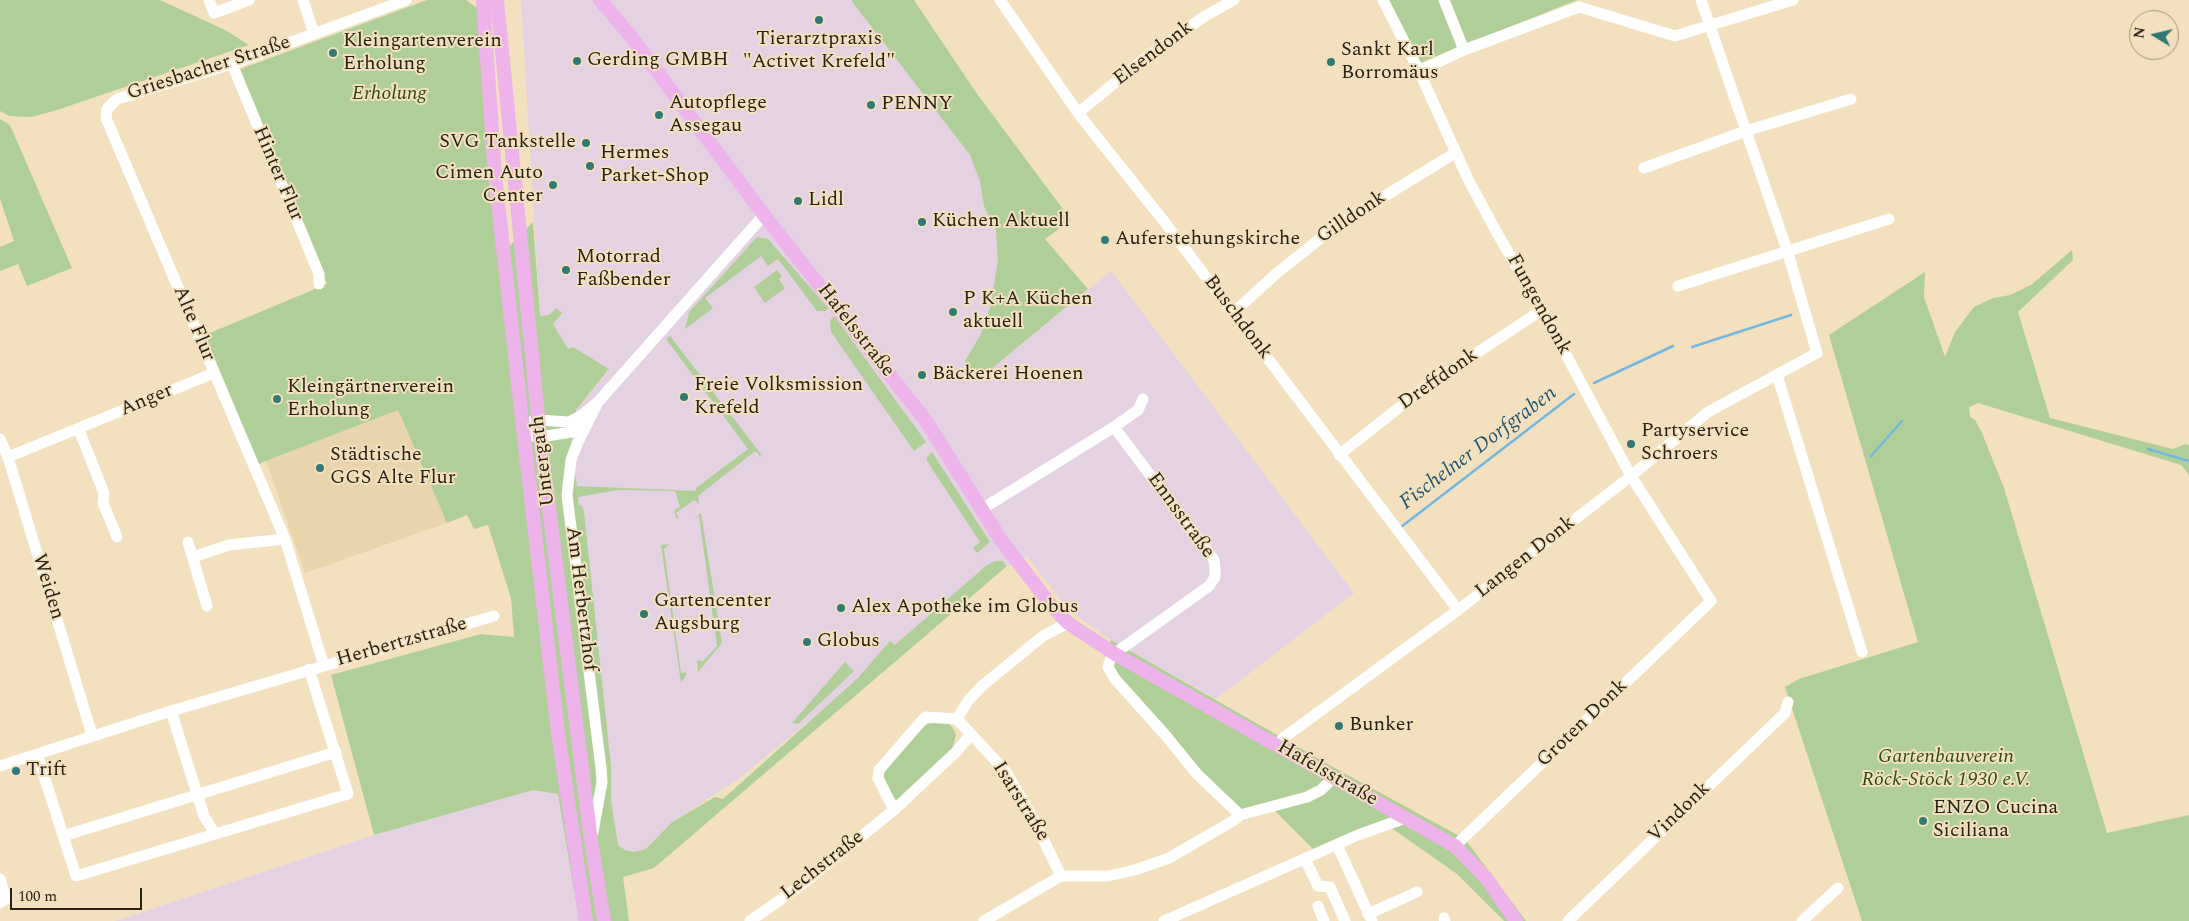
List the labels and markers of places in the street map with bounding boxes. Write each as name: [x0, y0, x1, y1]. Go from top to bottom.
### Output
marker: Tierarztpraxis "Activet Krefeld": [813, 14, 825, 26]
place label: Tierarztpraxis "Activet Krefeld": [743, 28, 895, 75]
place label: Kleingartenverein Erholung: [343, 30, 502, 77]
place label: Sankt Karl Borromäus: [1341, 39, 1439, 86]
marker: Kleingartenverein Erholung: [327, 47, 339, 59]
place label: Gerding GMBH: [587, 49, 729, 73]
marker: Gerding GMBH: [571, 55, 583, 67]
marker: Sankt Karl Borromäus: [1325, 56, 1337, 68]
place label: Autopflege Assegau: [669, 92, 767, 139]
place label: PENNY: [881, 93, 953, 117]
marker: PENNY: [865, 99, 877, 111]
marker: Autopflege Assegau: [653, 109, 665, 121]
place label: SVG Tankstelle: [439, 131, 576, 155]
marker: SVG Tankstelle: [580, 137, 592, 149]
place label: Hermes Parket-Shop: [600, 142, 709, 189]
marker: Hermes Parket-Shop: [584, 160, 596, 172]
place label: Cimen Auto Center: [435, 162, 543, 209]
marker: Cimen Auto Center: [547, 179, 559, 191]
place label: Lidl: [808, 189, 844, 213]
marker: Lidl: [792, 195, 804, 207]
place label: Küchen Aktuell: [932, 210, 1070, 234]
marker: Küchen Aktuell: [916, 216, 928, 228]
place label: Auferstehungskirche: [1115, 228, 1300, 252]
marker: Auferstehungskirche: [1099, 234, 1111, 246]
place label: Motorrad Faßbender: [576, 246, 671, 293]
marker: Motorrad Faßbender: [560, 264, 572, 276]
place label: P K+A Küchen aktuell: [963, 288, 1093, 335]
marker: P K+A Küchen aktuell: [947, 306, 959, 318]
place label: Bäckerei Hoenen: [932, 363, 1084, 387]
marker: Bäckerei Hoenen: [916, 369, 928, 381]
place label: Freie Volksmission Krefeld: [694, 374, 863, 421]
place label: Kleingärtnerverein Erholung: [287, 376, 454, 423]
marker: Freie Volksmission Krefeld: [678, 391, 690, 403]
marker: Kleingärtnerverein Erholung: [271, 393, 283, 405]
place label: Partyservice Schroers: [1641, 420, 1749, 467]
marker: Partyservice Schroers: [1625, 438, 1637, 450]
place label: Städtische GGS Alte Flur: [330, 444, 456, 491]
marker: Städtische GGS Alte Flur: [314, 462, 326, 474]
place label: Gartencenter Augsburg: [654, 590, 771, 637]
place label: Alex Apotheke im Globus: [851, 596, 1079, 620]
marker: Alex Apotheke im Globus: [835, 602, 847, 614]
marker: Gartencenter Augsburg: [638, 608, 650, 620]
place label: Globus: [817, 630, 880, 654]
marker: Globus: [801, 636, 813, 648]
place label: Bunker: [1349, 714, 1413, 738]
marker: Bunker: [1333, 720, 1345, 732]
place label: Trift: [26, 759, 67, 783]
marker: Trift: [10, 765, 22, 777]
place label: ENZO Cucina Siciliana: [1933, 797, 2058, 844]
marker: ENZO Cucina Siciliana: [1917, 815, 1929, 827]

